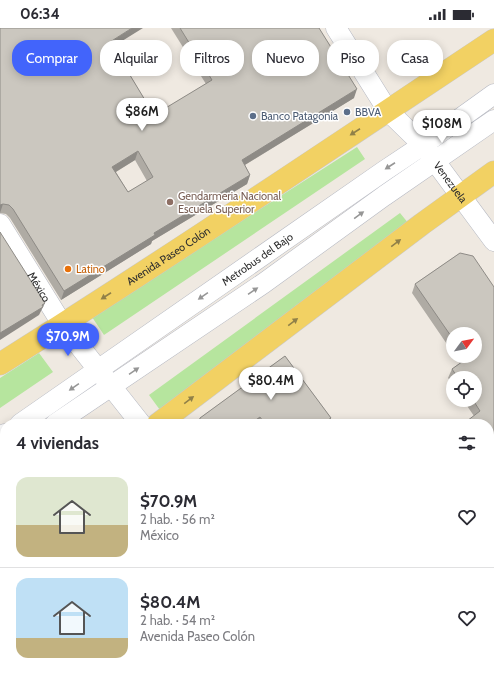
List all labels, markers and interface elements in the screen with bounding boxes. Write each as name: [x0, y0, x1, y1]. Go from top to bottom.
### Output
text: 06:34: [20, 5, 60, 23]
chip: Comprar: [12, 40, 92, 76]
chip: Alquilar: [100, 40, 172, 76]
chip: Filtros: [180, 40, 244, 76]
chip: Nuevo: [252, 40, 319, 76]
chip: Piso: [327, 40, 379, 76]
chip: Casa: [387, 40, 443, 76]
pin: $86M: [118, 98, 166, 132]
text: $86M: [125, 103, 159, 119]
place label: BBVA: [355, 105, 381, 119]
marker: BBVA: [342, 107, 352, 117]
place label: Banco Patagonia: [261, 109, 339, 123]
pin: $108M: [414, 110, 470, 144]
marker: Banco Patagonia: [248, 111, 258, 121]
text: $108M: [422, 115, 462, 131]
one-way arrow: [350, 128, 361, 136]
street label: Venezuela: [431, 159, 471, 206]
one-way arrow: [384, 163, 396, 170]
place label: Gendarmeria Nacional Escuela Superior: [178, 189, 282, 216]
marker: Gendarmeria Nacional Escuela Superior: [165, 197, 175, 207]
one-way arrow: [353, 211, 364, 219]
street label: Avenida Paseo Colón: [124, 223, 213, 288]
street label: Metrobus del Bajo: [219, 229, 296, 289]
one-way arrow: [391, 239, 402, 248]
place label: Latino: [76, 262, 105, 276]
marker: Latino: [63, 264, 73, 274]
street label: México: [24, 269, 54, 305]
one-way arrow: [247, 287, 259, 294]
one-way arrow: [101, 292, 112, 300]
one-way arrow: [198, 292, 208, 300]
one-way arrow: [287, 318, 298, 326]
pin: $70.9M: [35, 323, 101, 357]
north arrow: [446, 327, 482, 363]
map controls: [446, 327, 482, 407]
text: $70.9M: [46, 328, 90, 344]
one-way arrow: [129, 367, 139, 375]
pin: $80.4M: [238, 367, 304, 401]
button: locate: [446, 371, 482, 407]
text: $80.4M: [248, 372, 294, 388]
one-way arrow: [68, 383, 79, 391]
one-way arrow: [184, 396, 195, 405]
icon: filters: [456, 432, 478, 454]
text: 4 viviendas: [16, 433, 99, 453]
text: $70.9M: [140, 491, 197, 511]
icon: home: [48, 493, 96, 541]
icon: heart: [456, 506, 478, 528]
text: 2 hab. · 56 m²: [140, 511, 215, 527]
text: México: [140, 527, 179, 543]
text: $80.4M: [140, 592, 200, 612]
icon: home: [48, 594, 96, 642]
icon: heart: [456, 607, 478, 629]
text: 2 hab. · 54 m²: [140, 612, 215, 628]
text: Avenida Paseo Colón: [140, 628, 255, 644]

